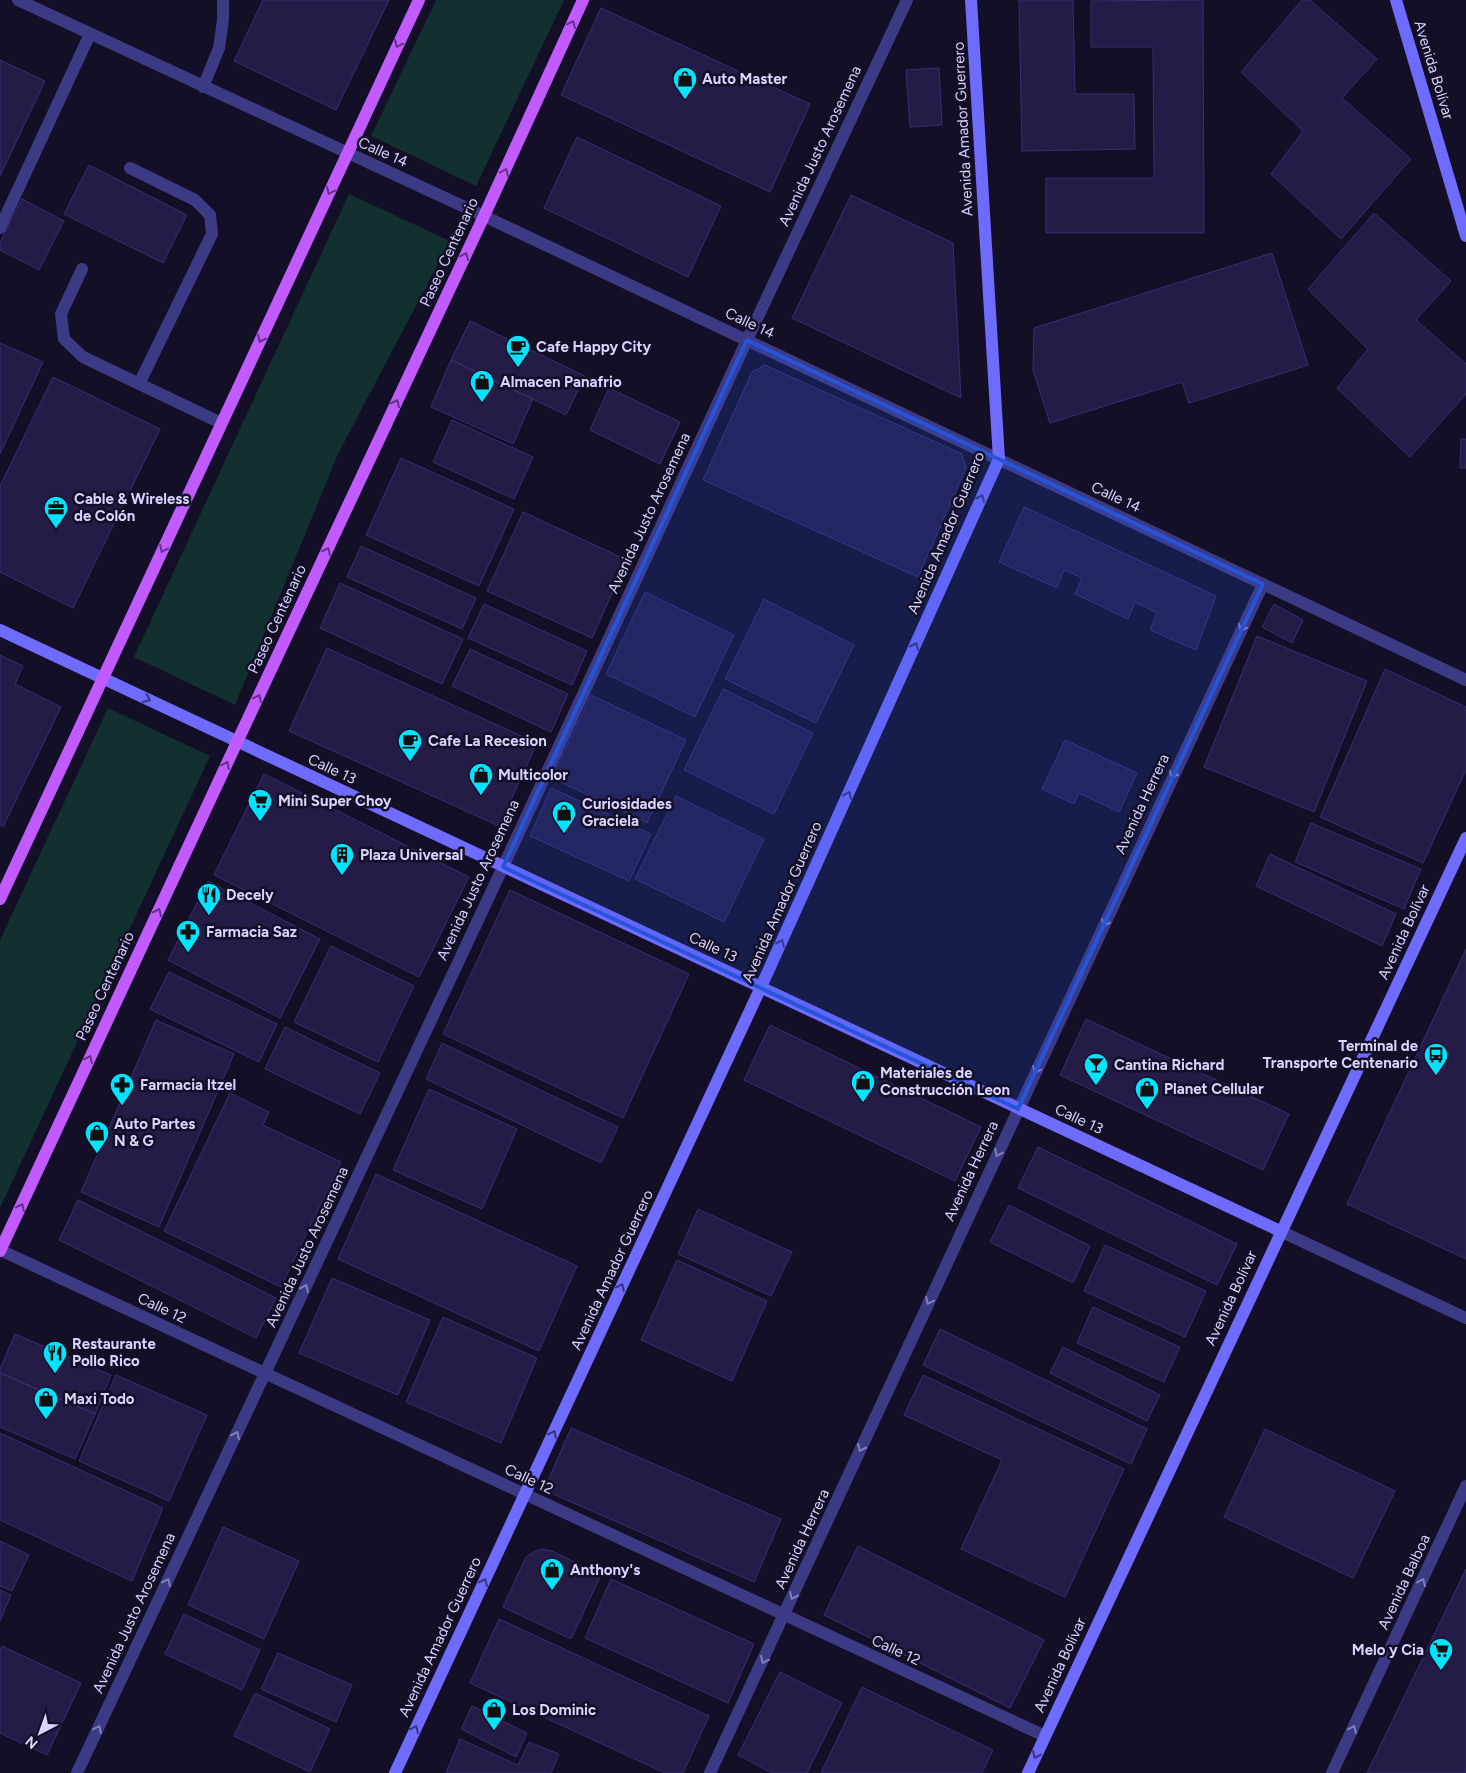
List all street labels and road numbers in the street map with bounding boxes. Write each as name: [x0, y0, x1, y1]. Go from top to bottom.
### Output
street label: Avenida Bolívar: [1410, 18, 1458, 122]
street label: Avenida Amador Guerrero: [949, 41, 977, 217]
street label: Avenida Justo Arosemena: [775, 63, 865, 229]
street label: Calle 14: [355, 133, 411, 171]
street label: Paseo Centenario: [416, 194, 482, 309]
street label: Calle 14: [722, 304, 778, 342]
street label: Avenida Justo Arosemena: [604, 430, 694, 596]
street label: Avenida Amador Guerrero: [904, 449, 989, 617]
street label: Calle 14: [1088, 478, 1144, 516]
street label: Paseo Centenario: [244, 561, 310, 676]
street label: Calle 13: [305, 750, 359, 788]
street label: Avenida Herrera: [1111, 751, 1173, 857]
street label: Avenida Justo Arosemena: [433, 797, 523, 963]
street label: Avenida Amador Guerrero: [738, 818, 826, 985]
street label: Avenida Bolívar: [1374, 882, 1434, 982]
street label: Paseo Centenario: [72, 928, 138, 1043]
street label: Calle 13: [686, 928, 740, 966]
street label: Calle 13: [1052, 1100, 1106, 1138]
street label: Avenida Herrera: [940, 1118, 1002, 1224]
street label: Avenida Justo Arosemena: [262, 1164, 352, 1330]
street label: Avenida Amador Guerrero: [567, 1187, 657, 1353]
street label: Avenida Bolívar: [1201, 1248, 1261, 1348]
street label: Calle 12: [135, 1289, 189, 1327]
street label: Calle 12: [502, 1460, 556, 1498]
street label: Avenida Herrera: [771, 1486, 833, 1592]
street label: Avenida Justo Arosemena: [89, 1530, 179, 1696]
street label: Avenida Balboa: [1374, 1532, 1434, 1632]
street label: Avenida Amador Guerrero: [395, 1554, 485, 1720]
street label: Avenida Bolívar: [1030, 1615, 1090, 1715]
street label: Calle 12: [869, 1631, 923, 1669]

